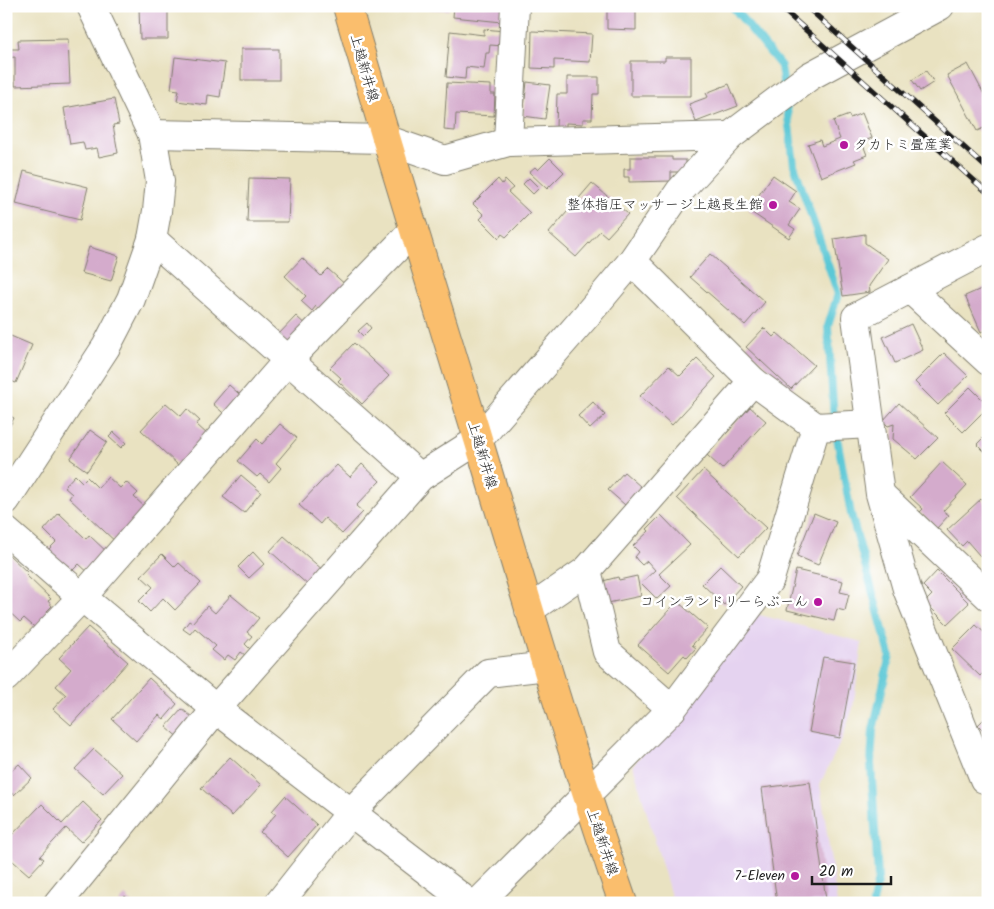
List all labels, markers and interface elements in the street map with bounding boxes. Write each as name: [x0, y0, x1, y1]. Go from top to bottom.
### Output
street label: 上越新井線: [344, 31, 384, 105]
place label: タカトミ畳産業: [854, 134, 952, 156]
marker: タカトミ畳産業: [838, 139, 850, 151]
place label: 整体指圧マッサージ上越長生館: [567, 194, 763, 216]
marker: 整体指圧マッサージ上越長生館: [767, 199, 779, 211]
street label: 上越新井線: [461, 418, 503, 492]
place label: コインランドリーらぶーん: [640, 591, 808, 613]
marker: コインランドリーらぶーん: [812, 596, 824, 608]
street label: 上越新井線: [580, 805, 624, 879]
scale bar: [812, 854, 890, 886]
text: 20 m: [819, 860, 853, 884]
place label: 7-Eleven: [735, 865, 785, 887]
marker: 7-Eleven: [789, 870, 801, 882]

